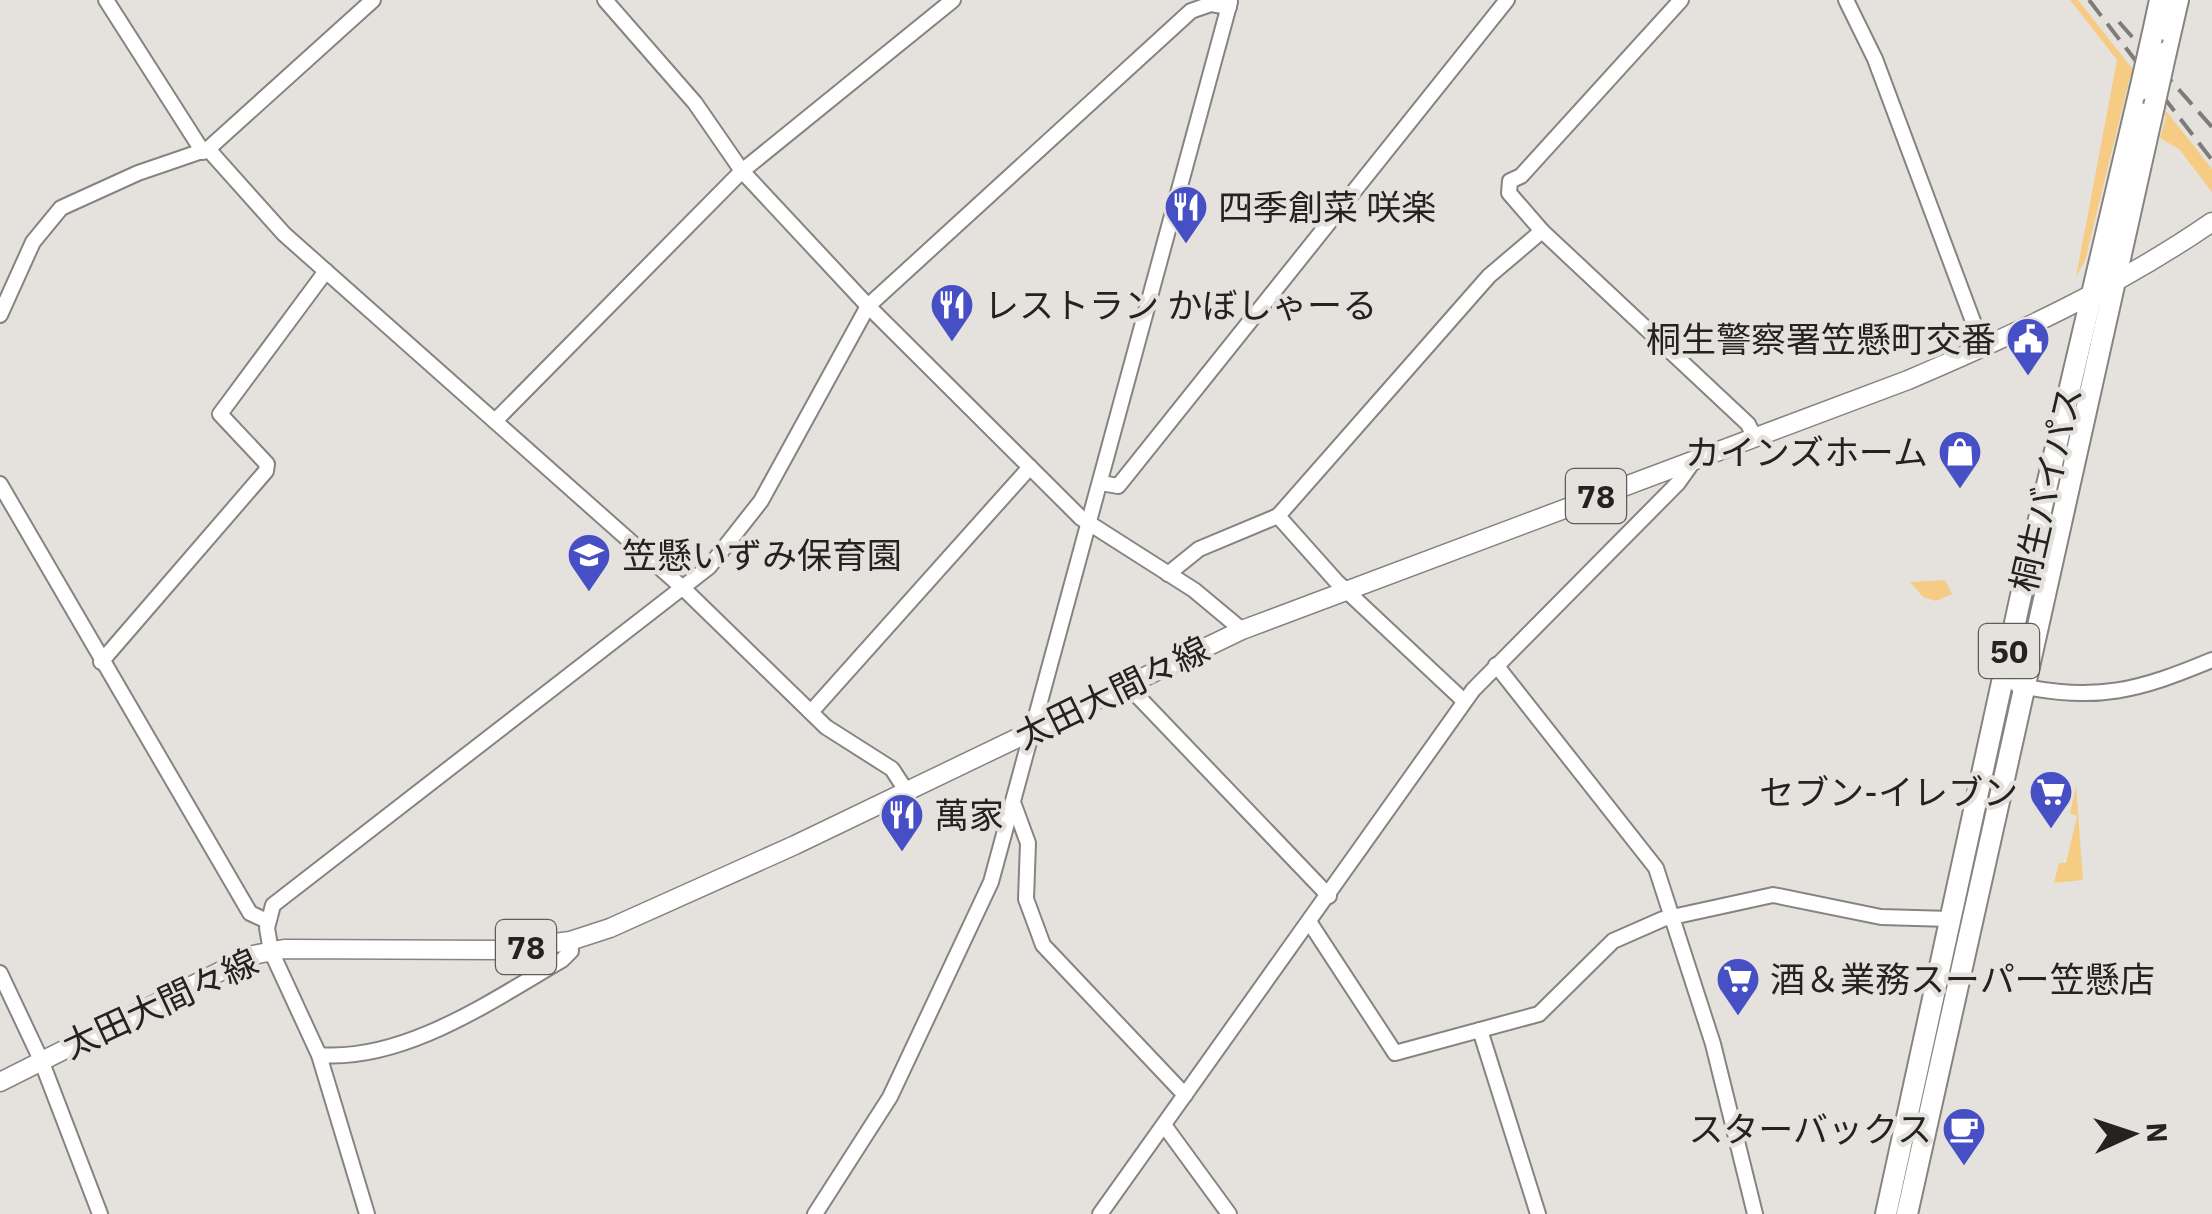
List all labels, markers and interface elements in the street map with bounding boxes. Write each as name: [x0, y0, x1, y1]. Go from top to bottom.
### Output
restaurant icon: 四季創菜 咲楽: [1163, 184, 1209, 245]
place label: 四季創菜 咲楽: [1218, 184, 1436, 230]
restaurant icon: レストラン かぼしゃーる: [929, 282, 975, 343]
place label: レストラン かぼしゃーる: [984, 282, 1377, 328]
place label: 桐生警察署笠懸町交番: [1646, 316, 1996, 362]
public building icon: 桐生警察署笠懸町交番: [2005, 316, 2051, 377]
street label: 桐生バイパス: [2000, 382, 2092, 596]
place label: カインズホーム: [1685, 429, 1928, 475]
shop icon: カインズホーム: [1937, 429, 1983, 490]
road number: 78: [1566, 469, 1626, 523]
school or university icon: 笠懸いずみ保育園: [566, 532, 612, 593]
place label: 笠懸いずみ保育園: [622, 532, 902, 578]
road number: 50: [1979, 624, 2039, 678]
street label: 太田大間々線: [1008, 625, 1216, 759]
place label: セブン-イレブン: [1759, 769, 2018, 815]
supermarket icon: セブン-イレブン: [2028, 769, 2074, 830]
restaurant icon: 萬家: [879, 792, 925, 853]
place label: 萬家: [934, 792, 1004, 838]
road number: 78: [496, 920, 556, 974]
street label: 太田大間々線: [55, 938, 265, 1068]
supermarket icon: 酒＆業務スーパー笠懸店: [1715, 956, 1761, 1017]
place label: 酒＆業務スーパー笠懸店: [1770, 956, 2155, 1002]
north arrow: [2082, 1084, 2182, 1184]
place label: スターバックス: [1688, 1106, 1932, 1152]
cafe icon: スターバックス: [1941, 1106, 1987, 1167]
text: N: [2138, 1122, 2176, 1144]

